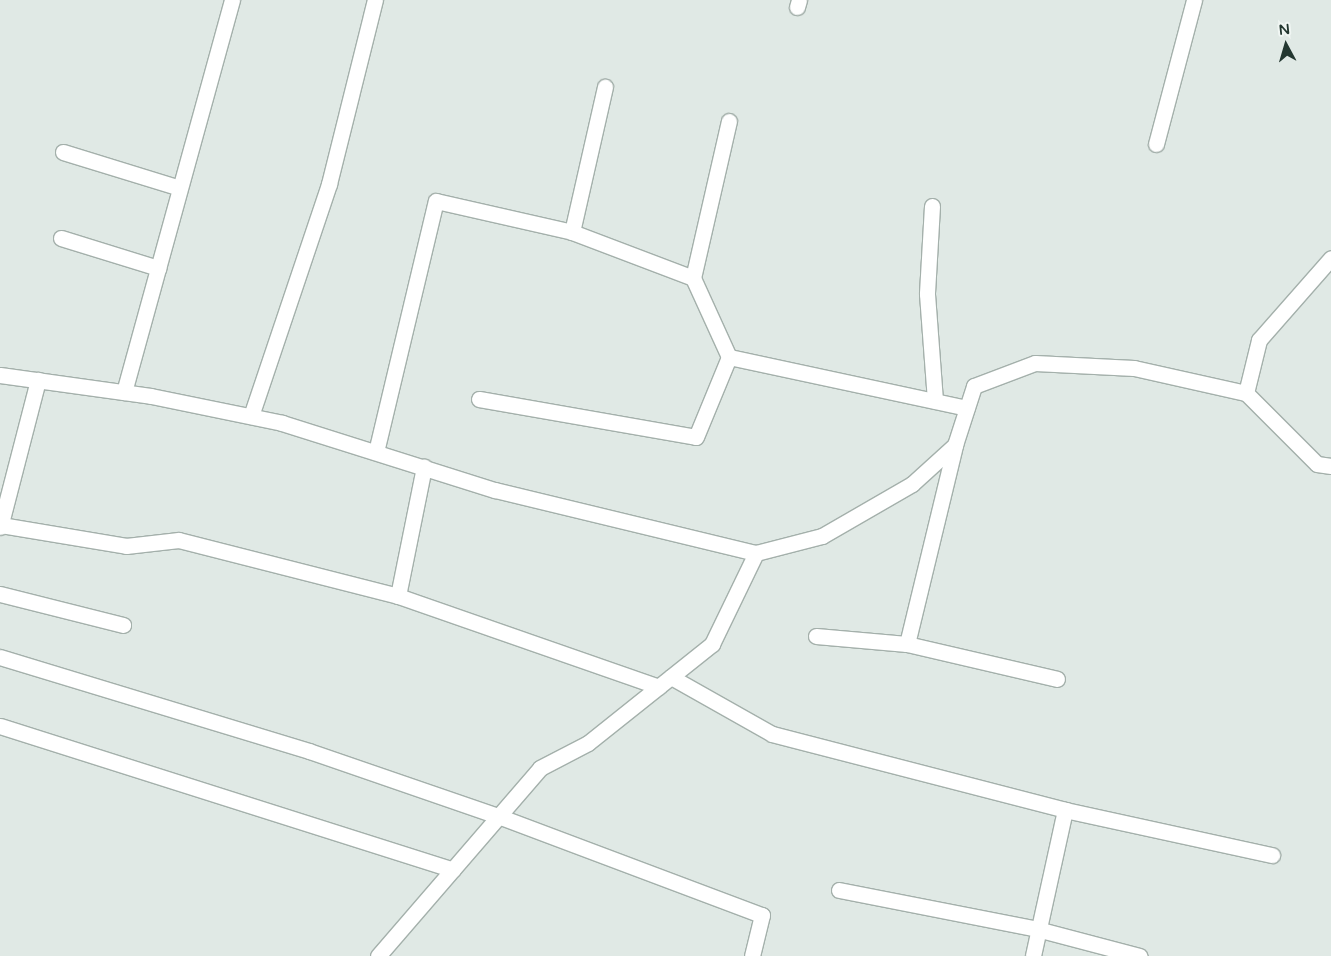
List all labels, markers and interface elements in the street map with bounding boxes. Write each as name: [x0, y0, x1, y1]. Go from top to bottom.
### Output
north arrow: [1261, 20, 1311, 70]
text: N: [1278, 21, 1291, 39]

